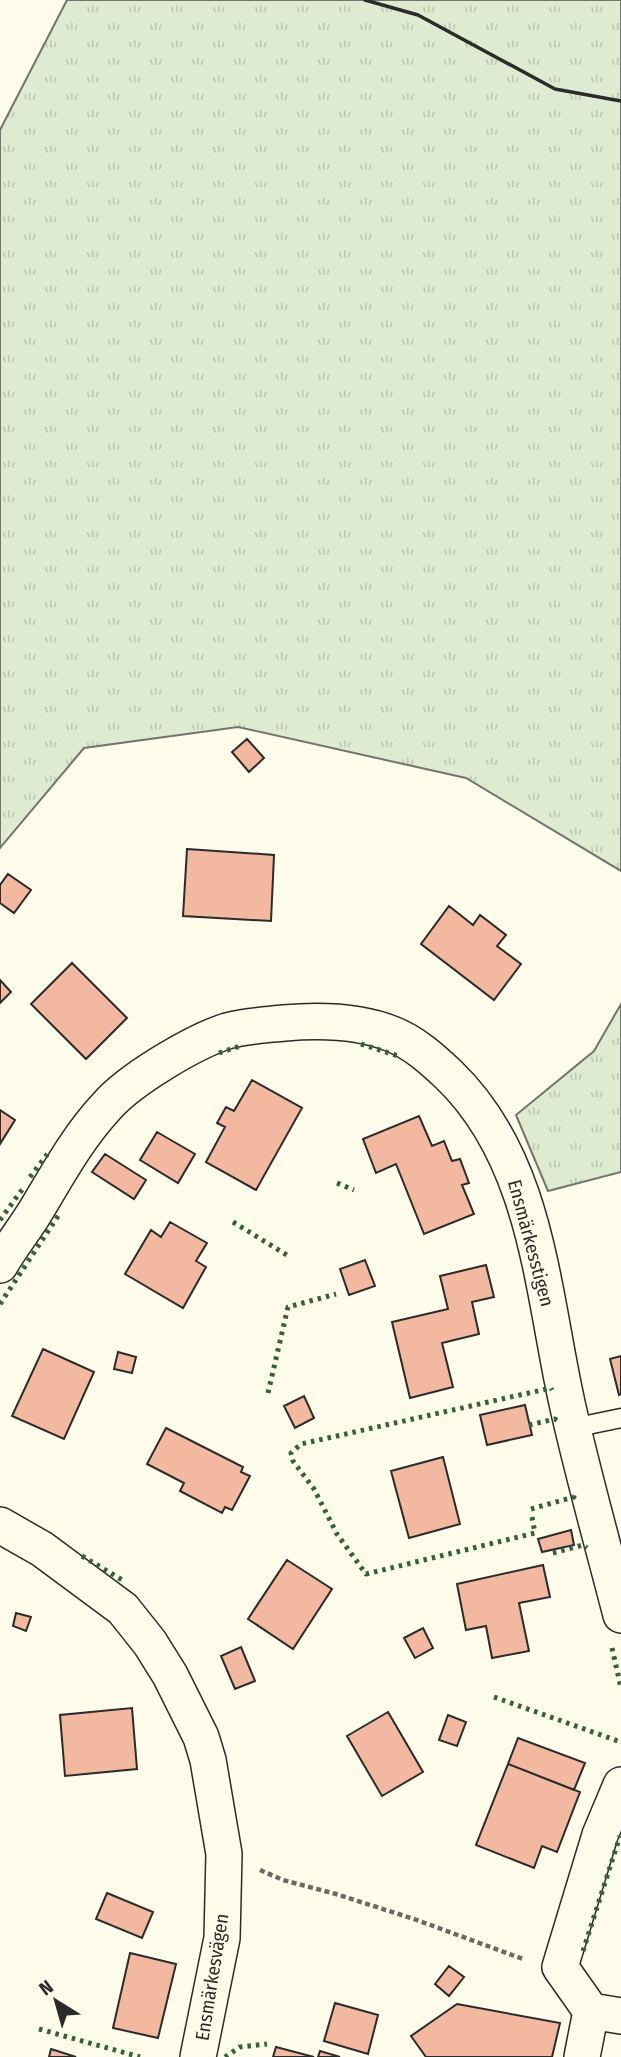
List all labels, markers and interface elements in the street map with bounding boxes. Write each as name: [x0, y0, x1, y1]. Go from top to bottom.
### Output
street label: Ensmärkesstigen: [503, 1177, 559, 1309]
street label: Ensmärkesvägen: [191, 1912, 233, 2042]
north arrow: [21, 1966, 91, 2036]
text: N: [35, 1975, 58, 2000]

